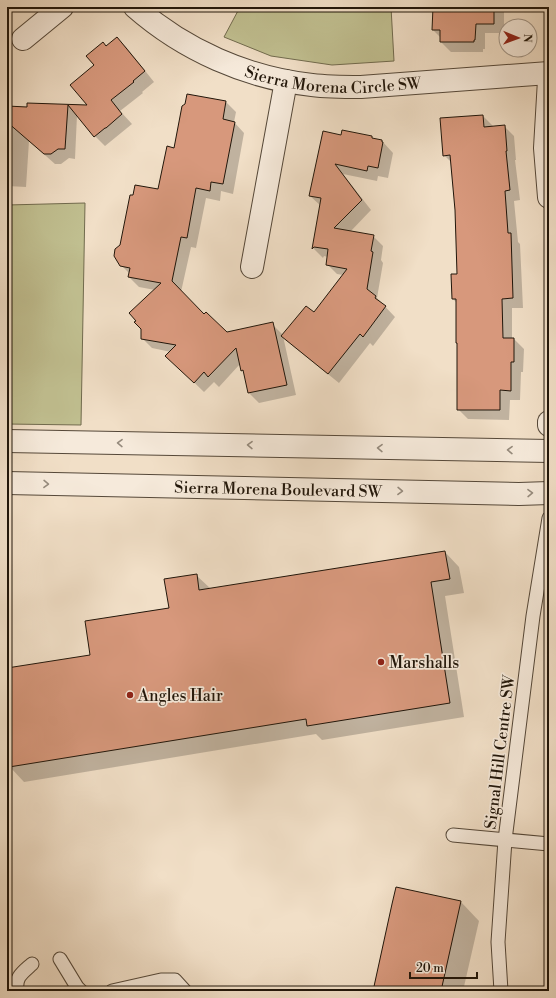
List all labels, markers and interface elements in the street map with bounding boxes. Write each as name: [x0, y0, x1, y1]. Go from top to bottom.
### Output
north arrow: [498, 18, 538, 58]
text: N: [520, 34, 534, 43]
street label: Sierra Morena Circle SW: [242, 62, 422, 98]
one-way arrow: [117, 439, 123, 447]
one-way arrow: [247, 441, 253, 449]
one-way arrow: [377, 444, 383, 452]
one-way arrow: [507, 446, 513, 455]
street label: Sierra Morena Boulevard SW: [174, 478, 382, 502]
one-way arrow: [43, 480, 49, 488]
one-way arrow: [397, 487, 403, 495]
one-way arrow: [527, 489, 533, 498]
place label: Marshalls: [389, 653, 459, 673]
marker: Marshalls: [376, 657, 386, 667]
street label: Signal Hill Centre SW: [481, 673, 519, 830]
place label: Angles Hair: [137, 686, 223, 706]
marker: Angles Hair: [125, 690, 135, 700]
scale bar: [410, 954, 477, 980]
text: 20 m: [416, 961, 444, 976]

